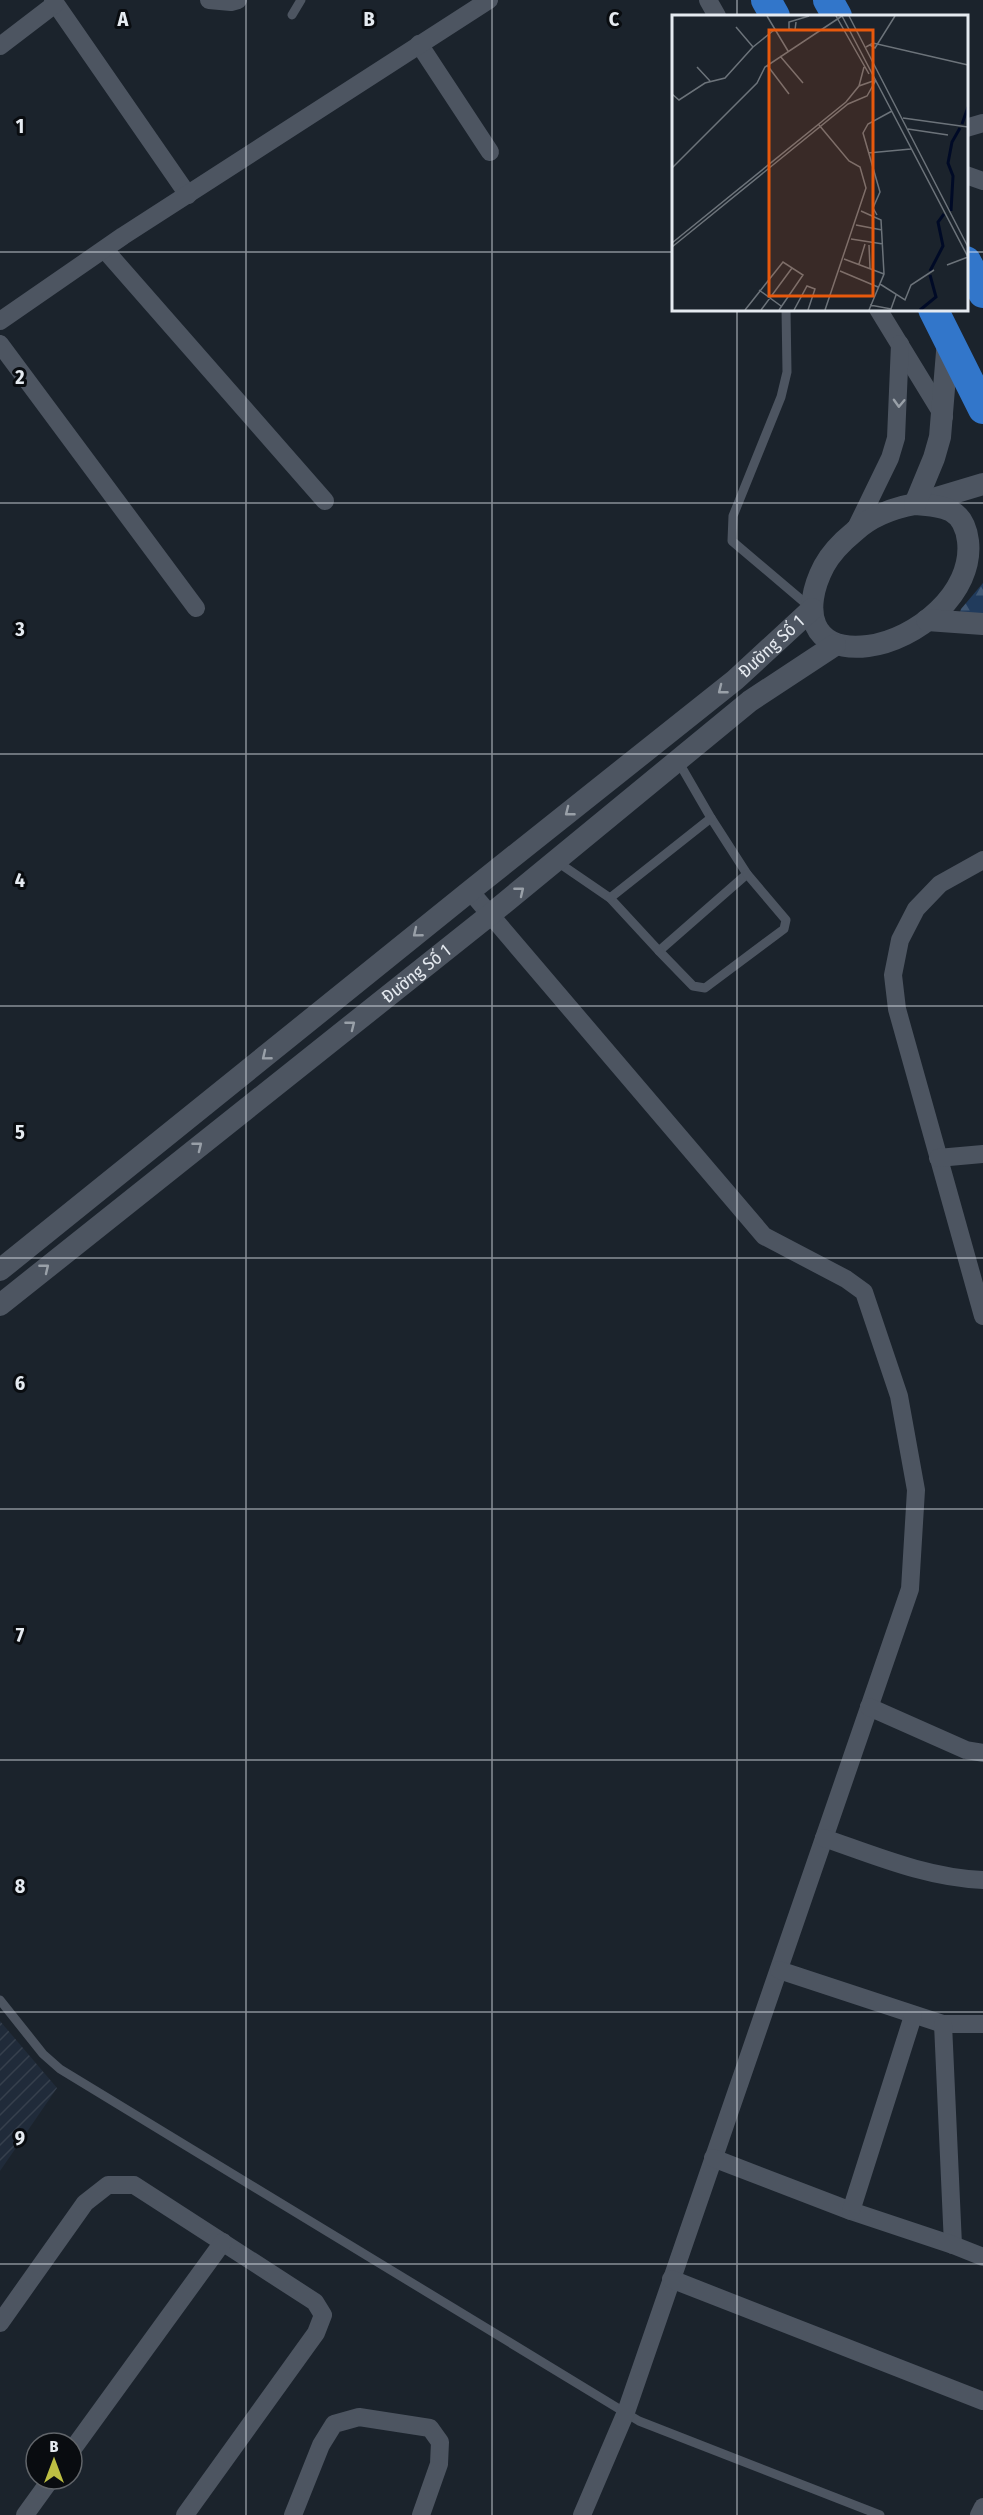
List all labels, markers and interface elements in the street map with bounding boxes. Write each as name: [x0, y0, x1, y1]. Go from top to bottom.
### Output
text: A: [117, 7, 130, 31]
text: B: [363, 7, 375, 31]
text: C: [609, 7, 620, 31]
inset map: [672, 15, 968, 310]
text: 1: [16, 114, 24, 138]
text: 2: [14, 365, 25, 389]
one-way arrow: [893, 398, 905, 407]
street label: Đường Số 1: [734, 611, 809, 682]
text: 3: [14, 617, 25, 641]
one-way arrow: [718, 683, 729, 694]
one-way arrow: [565, 804, 576, 815]
text: 4: [15, 868, 25, 892]
one-way arrow: [513, 887, 524, 898]
one-way arrow: [413, 926, 424, 937]
street label: Đường Số 1: [377, 939, 455, 1008]
one-way arrow: [344, 1021, 355, 1032]
one-way arrow: [261, 1049, 272, 1060]
text: 5: [15, 1120, 25, 1144]
one-way arrow: [191, 1142, 202, 1153]
one-way arrow: [39, 1264, 50, 1275]
text: 6: [15, 1371, 25, 1395]
text: 7: [16, 1623, 25, 1647]
text: 8: [15, 1874, 26, 1898]
text: 9: [15, 2126, 25, 2150]
north arrow: [24, 2431, 84, 2491]
text: B: [50, 2437, 59, 2456]

